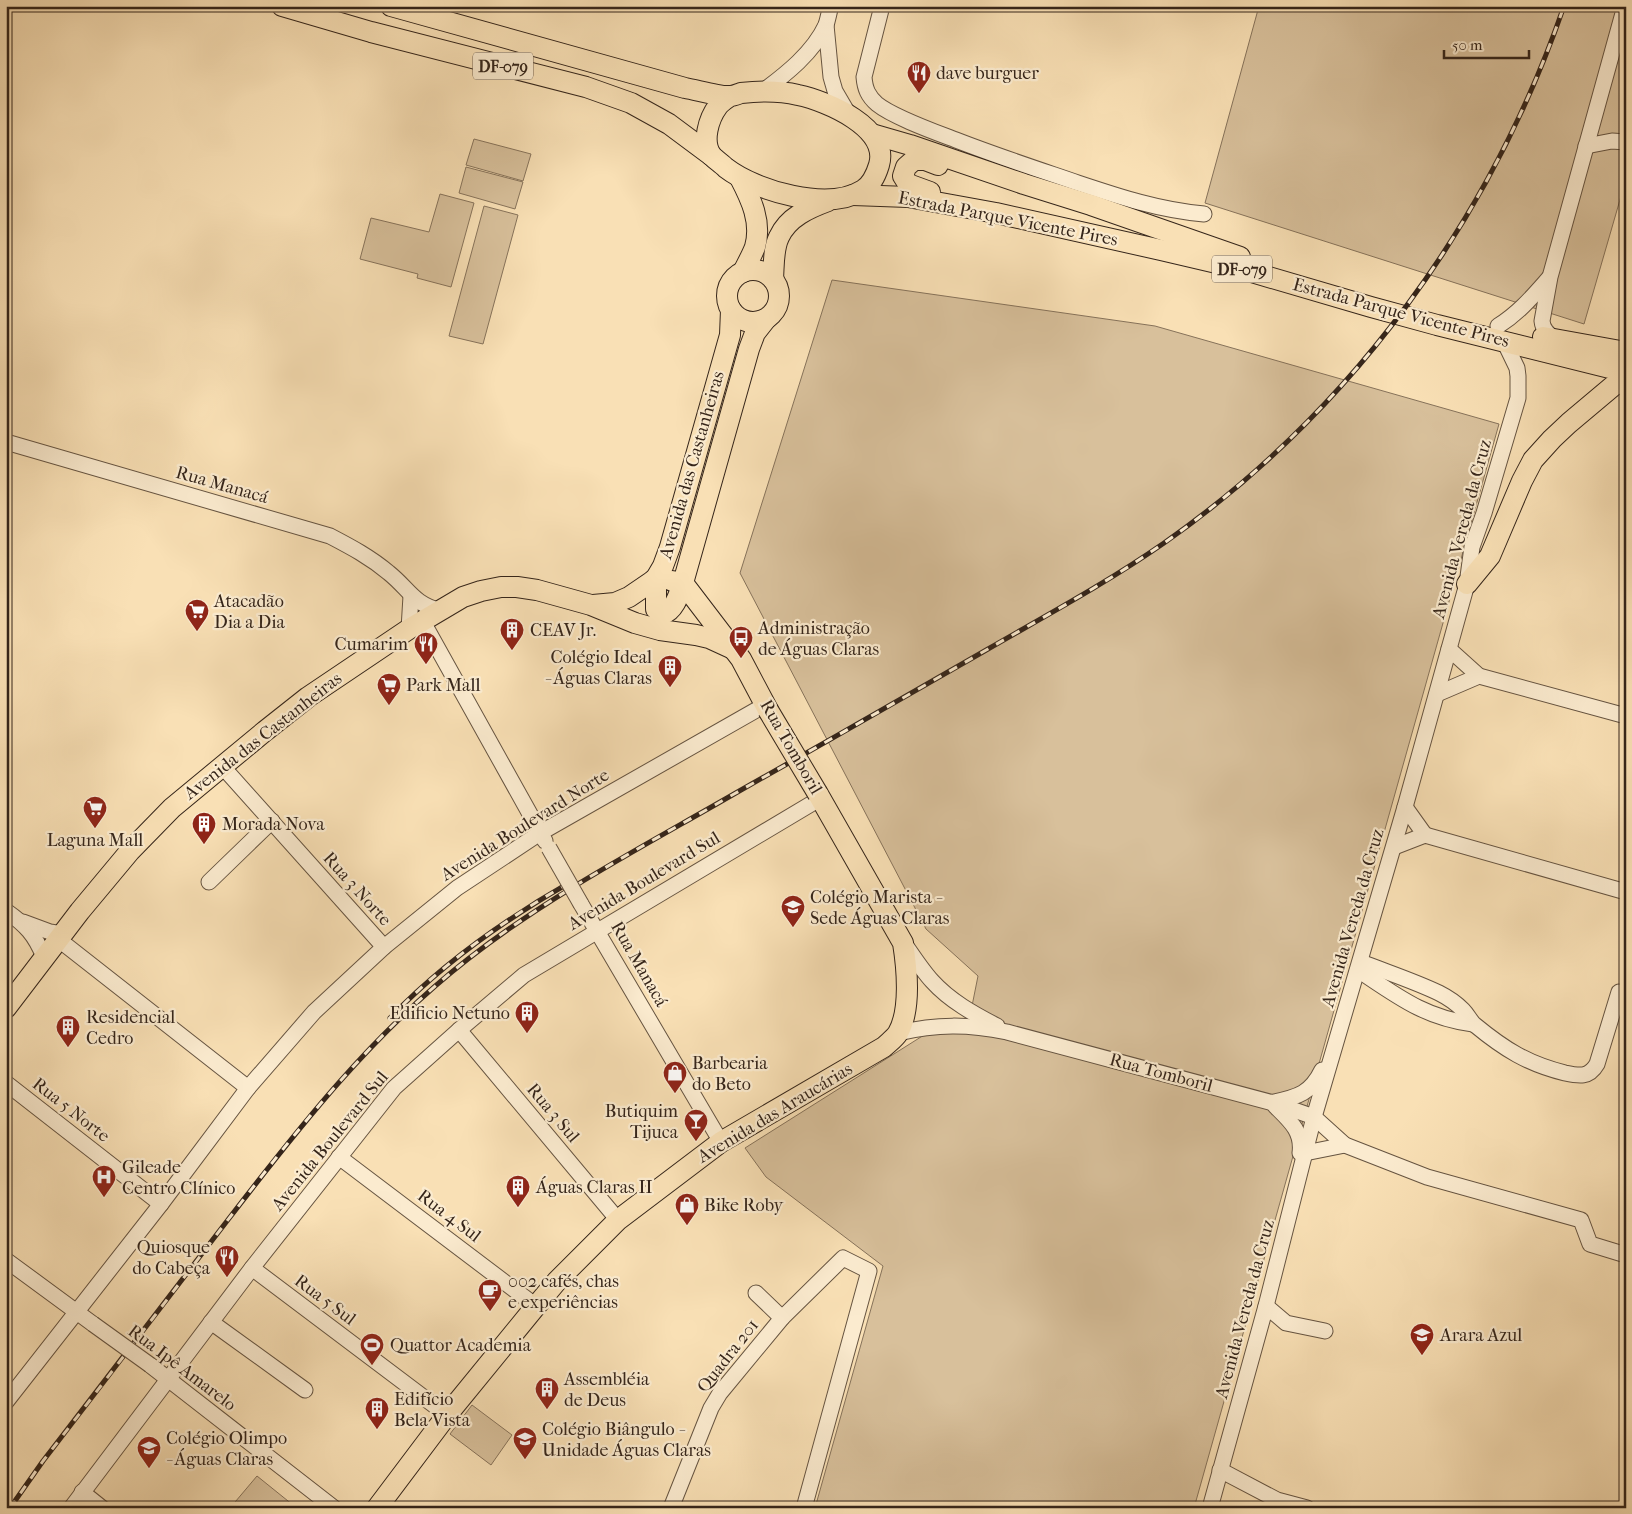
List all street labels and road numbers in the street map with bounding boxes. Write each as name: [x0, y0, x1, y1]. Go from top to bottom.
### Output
road number: DF-079: [473, 52, 533, 80]
street label: Estrada Parque Vicente Pires: [896, 187, 1120, 251]
road number: DF-079: [1212, 255, 1272, 282]
street label: Estrada Parque Vicente Pires: [1290, 274, 1512, 352]
street label: Avenida das Castanheiras: [655, 368, 729, 562]
street label: Avenida Vereda da Cruz: [1428, 437, 1496, 622]
street label: Rua Manacá: [173, 462, 271, 508]
street label: Avenida das Castanheiras: [179, 668, 346, 805]
street label: Rua Tomboril: [755, 696, 827, 798]
street label: Avenida Boulevard Norte: [436, 764, 613, 886]
street label: Avenida Vereda da Cruz: [1317, 826, 1389, 1010]
street label: Avenida Boulevard Sul: [563, 827, 724, 935]
street label: Rua 3 Norte: [318, 848, 396, 930]
street label: Rua Manacá: [606, 918, 672, 1011]
street label: Rua Tomboril: [1107, 1049, 1215, 1097]
street label: Avenida das Araucárias: [693, 1058, 857, 1168]
street label: Avenida Boulevard Sul: [267, 1067, 393, 1216]
street label: Rua 5 Norte: [28, 1073, 114, 1147]
street label: Rua 3 Sul: [522, 1079, 584, 1147]
street label: Rua 4 Sul: [413, 1185, 485, 1247]
street label: Avenida Vereda da Cruz: [1211, 1217, 1279, 1402]
street label: Rua 5 Sul: [290, 1270, 360, 1330]
street label: Quadra 201: [693, 1315, 763, 1397]
street label: Rua Ipê Amarelo: [124, 1321, 240, 1415]

